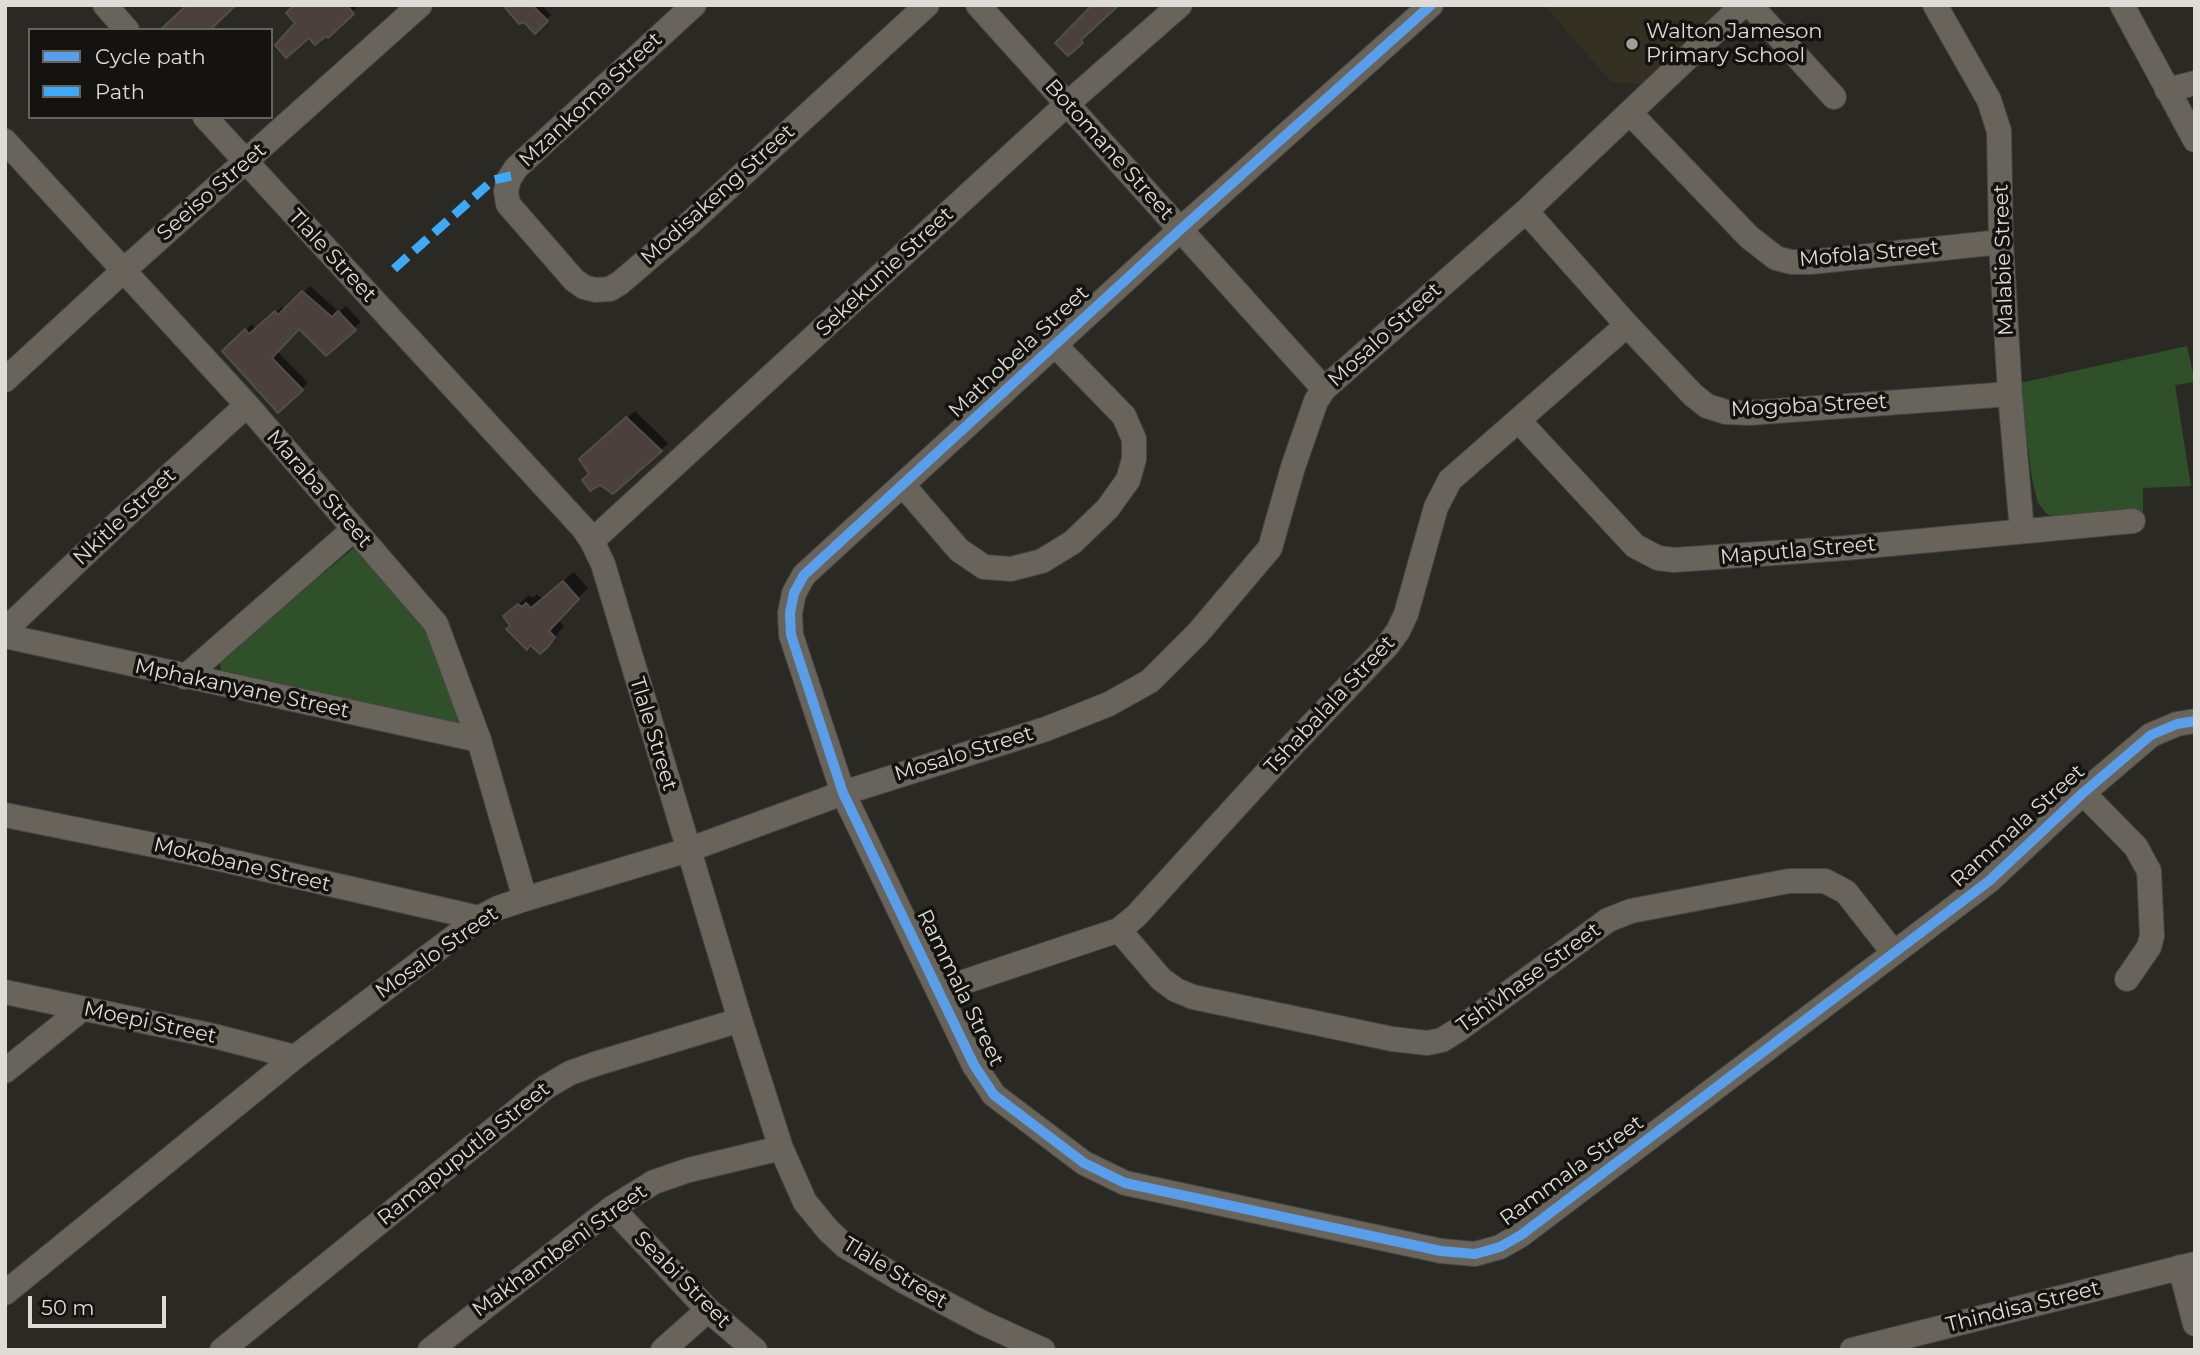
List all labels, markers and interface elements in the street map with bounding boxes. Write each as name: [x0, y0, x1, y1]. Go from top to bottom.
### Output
place label: Walton Jameson Primary School: [1646, 19, 1823, 69]
street label: Mzankoma Street: [514, 27, 668, 173]
legend: [28, 28, 273, 119]
marker: Walton Jameson Primary School: [1624, 36, 1640, 52]
text: Cycle path: [95, 44, 206, 69]
street label: Botomane Street: [1039, 74, 1179, 226]
text: Path: [95, 79, 145, 104]
street label: Modisakeng Street: [636, 119, 800, 271]
street label: Seeiso Street: [152, 138, 272, 246]
street label: Malabie Street: [1989, 184, 2019, 336]
street label: Sekekunie Street: [811, 202, 959, 342]
street label: Tlale Street: [283, 204, 381, 308]
street label: Mofola Street: [1798, 235, 1940, 273]
street label: Mosalo Street: [1323, 278, 1447, 392]
street label: Mathobela Street: [944, 281, 1094, 423]
street label: Mogoba Street: [1730, 389, 1888, 423]
street label: Maraba Street: [261, 425, 377, 553]
street label: Nkitle Street: [69, 463, 181, 571]
street label: Maputla Street: [1719, 532, 1877, 570]
street label: Tshabalala Street: [1260, 631, 1400, 779]
street label: Mphakanyane Street: [132, 654, 352, 724]
street label: Tlale Street: [624, 674, 682, 794]
street label: Mosalo Street: [892, 721, 1036, 787]
street label: Rammala Street: [1946, 759, 2090, 893]
street label: Mokobane Street: [151, 832, 333, 898]
street label: Mosalo Street: [371, 901, 503, 1005]
street label: Rammala Street: [911, 905, 1009, 1071]
street label: Tshivhase Street: [1452, 917, 1606, 1039]
street label: Moepi Street: [81, 997, 219, 1049]
street label: Ramapuputla Street: [373, 1077, 555, 1231]
street label: Rammala Street: [1495, 1110, 1649, 1232]
street label: Makhambeni Street: [468, 1179, 652, 1323]
street label: Seabi Street: [628, 1226, 736, 1334]
street label: Tlale Street: [838, 1232, 952, 1314]
street label: Thindisa Street: [1943, 1276, 2103, 1338]
scale bar: [32, 1282, 170, 1326]
text: 50 m: [41, 1295, 95, 1320]

